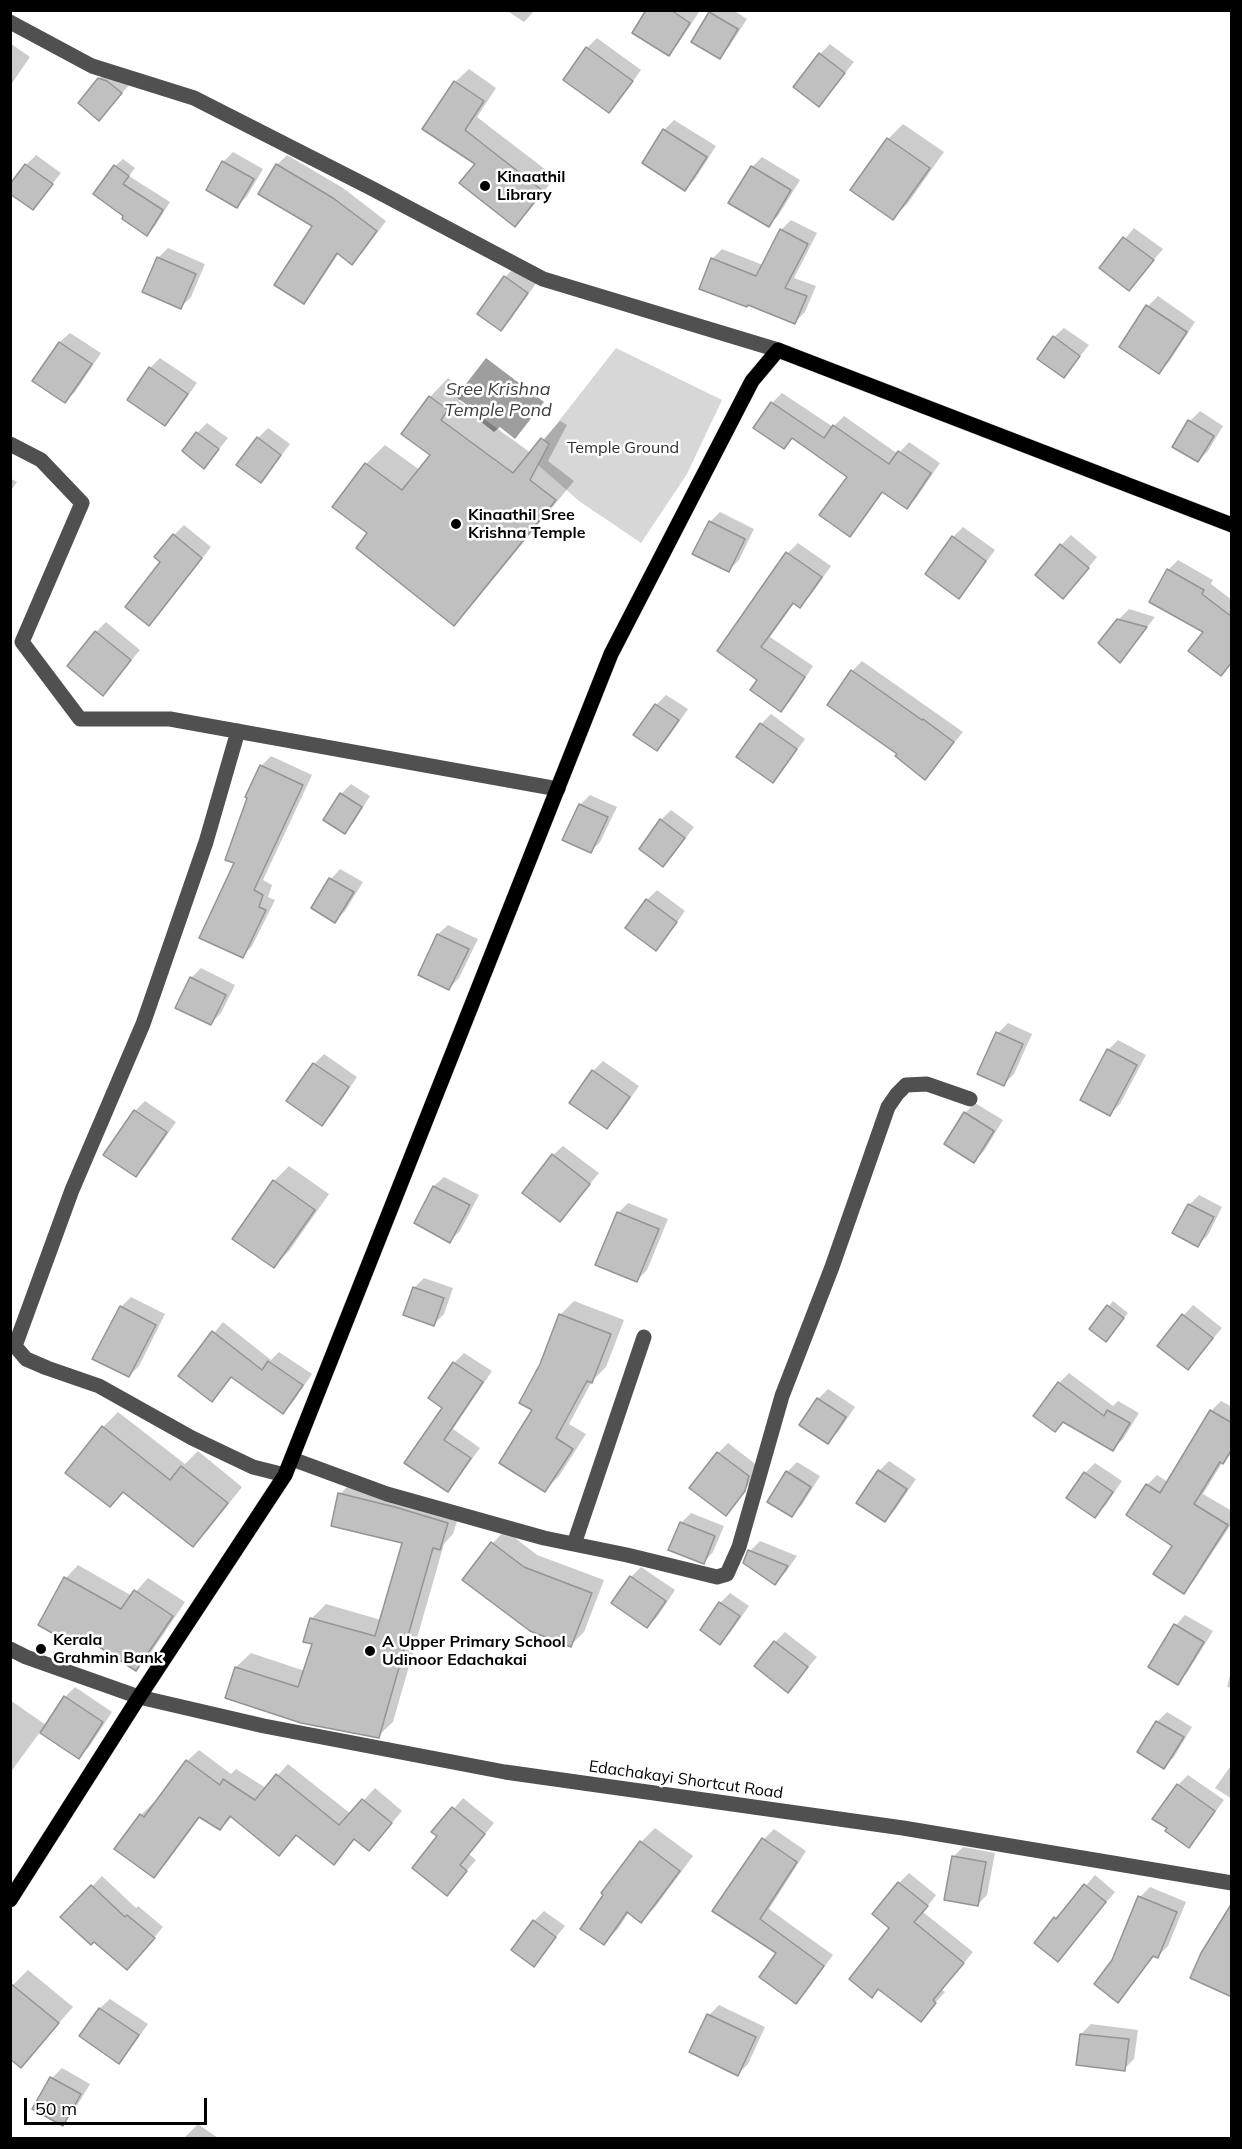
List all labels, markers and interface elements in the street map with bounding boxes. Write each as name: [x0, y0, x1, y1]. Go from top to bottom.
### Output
place label: Kinaathil Library: [497, 167, 565, 205]
marker: Kinaathil Library: [478, 179, 492, 193]
water label: Sree Krishna Temple Pond: [444, 379, 552, 422]
park label: Temple Ground: [567, 438, 679, 458]
place label: Kinaathil Sree Krishna Temple: [468, 505, 585, 543]
marker: Kinaathil Sree Krishna Temple: [449, 517, 463, 531]
place label: Kerala Grahmin Bank: [53, 1630, 163, 1668]
place label: A Upper Primary School Udinoor Edachakai: [382, 1632, 566, 1670]
marker: Kerala Grahmin Bank: [34, 1642, 48, 1656]
marker: A Upper Primary School Udinoor Edachakai: [363, 1644, 377, 1658]
street label: Edachakayi Shortcut Road: [588, 1757, 784, 1803]
scale bar: [27, 2086, 210, 2124]
text: 50 m: [35, 2097, 77, 2120]

